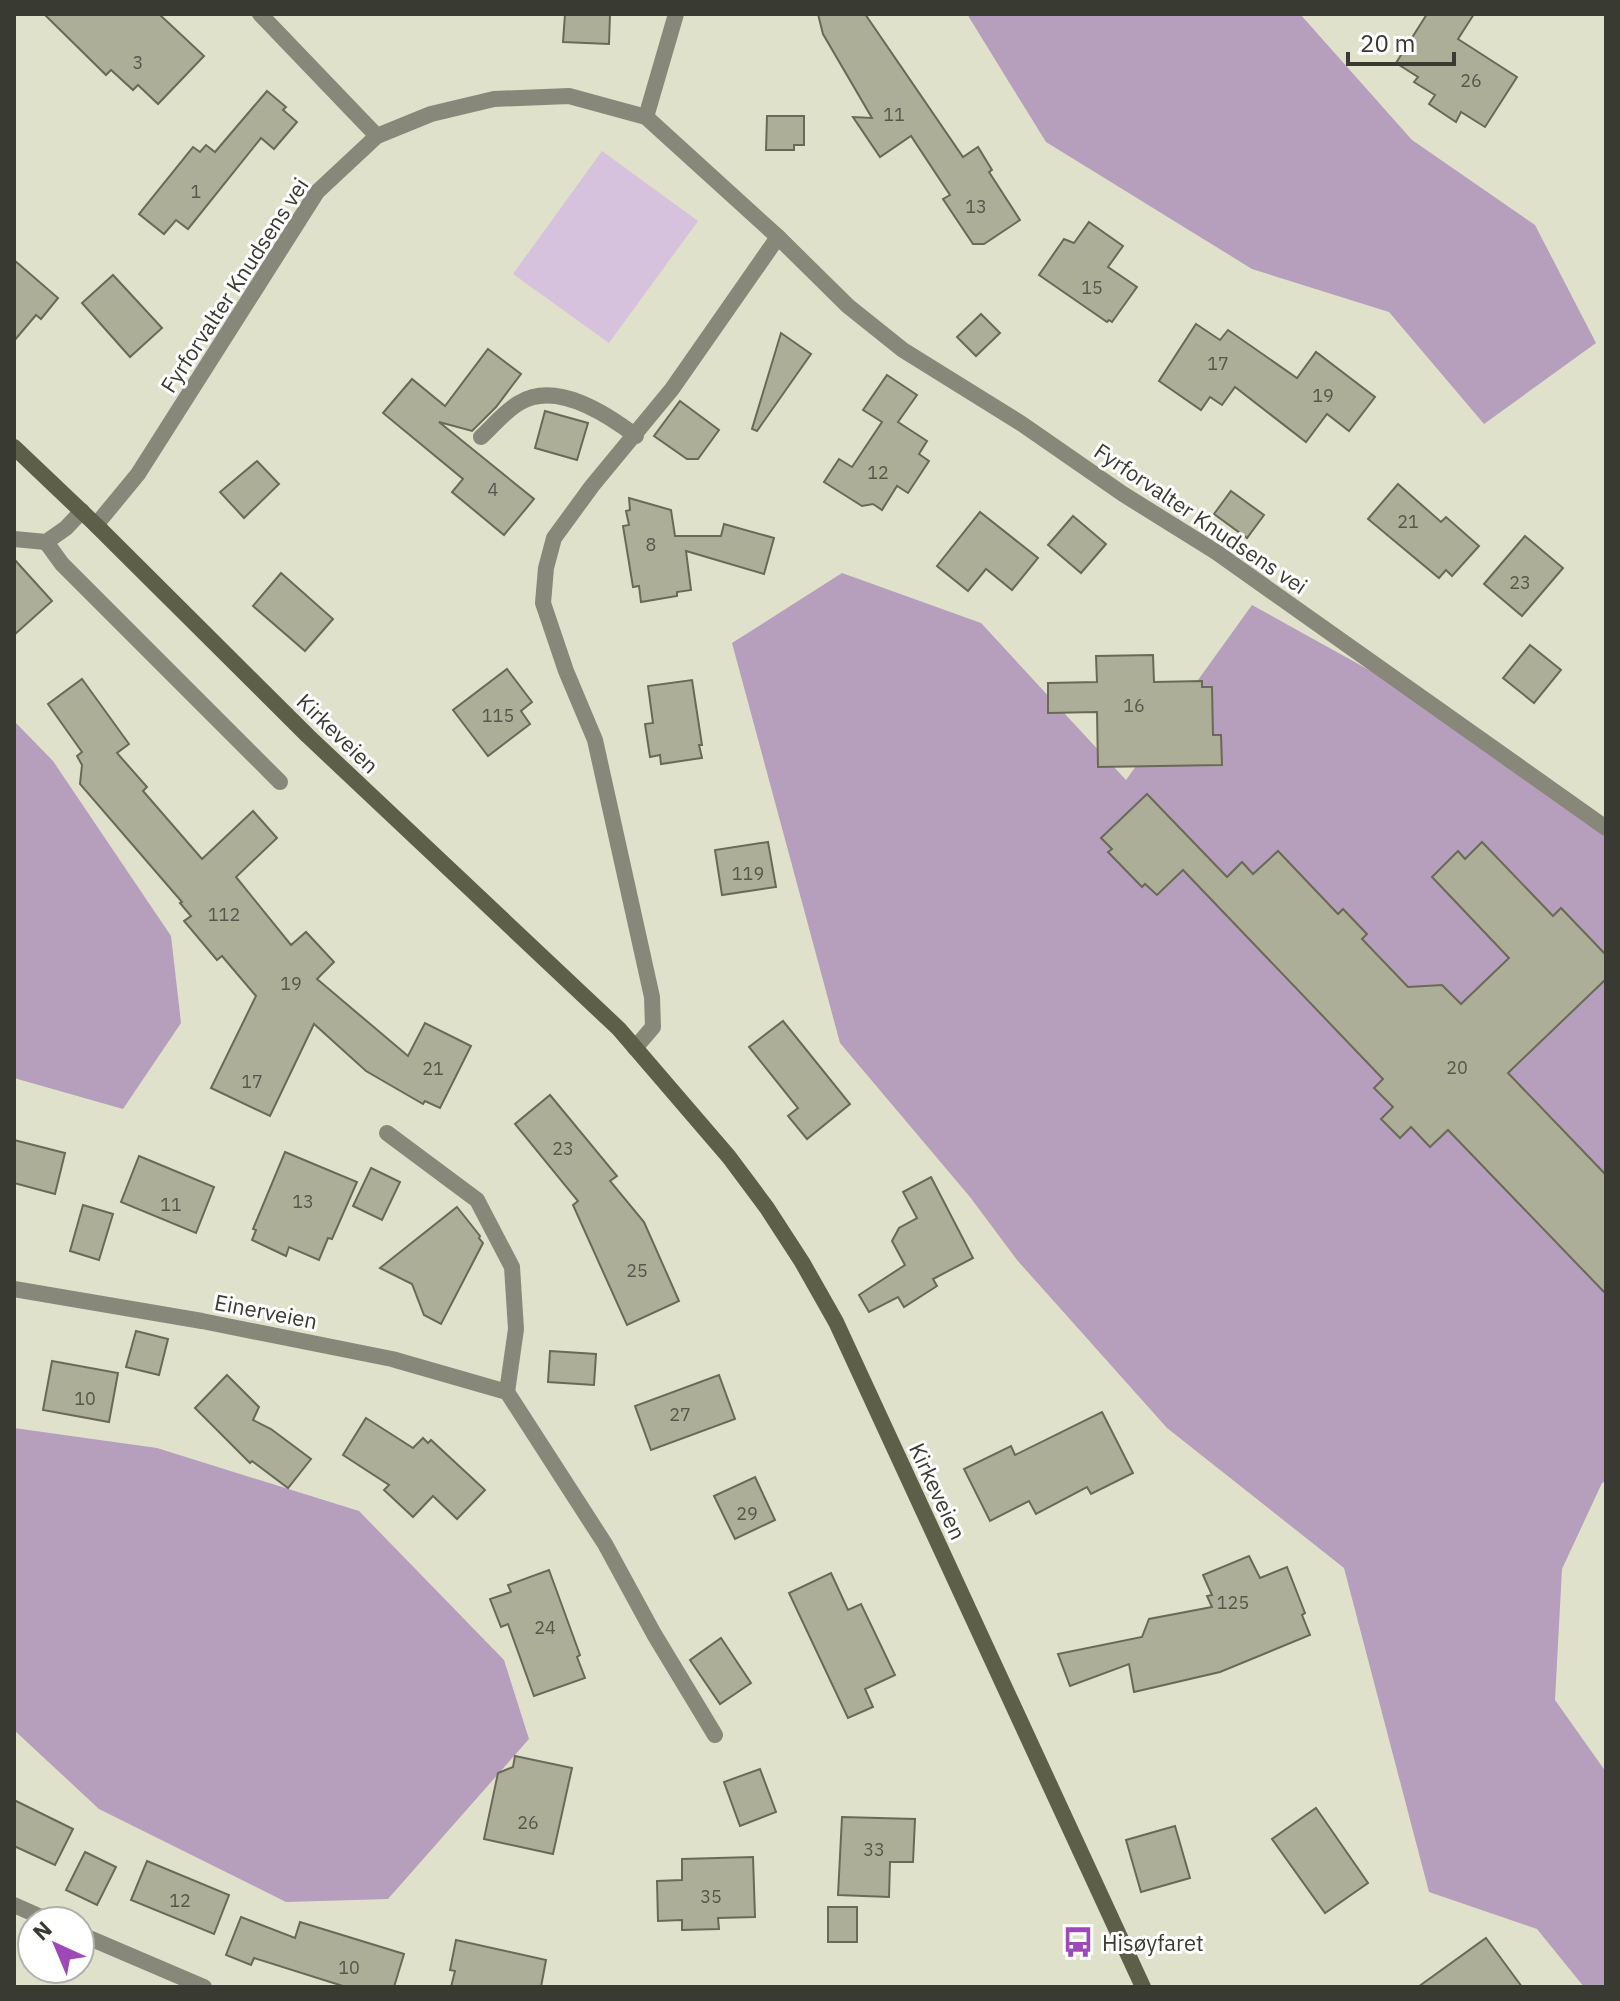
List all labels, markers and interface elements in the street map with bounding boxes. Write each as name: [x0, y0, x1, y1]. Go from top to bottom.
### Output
scale bar: [1348, 16, 1454, 66]
text: 20 m: [1360, 27, 1415, 59]
house number: 3: [133, 51, 143, 74]
house number: 26: [1460, 69, 1482, 92]
house number: 11: [883, 103, 905, 126]
street label: Fyrforvalter Knudsens vei: [154, 172, 314, 398]
house number: 1: [191, 180, 201, 203]
house number: 13: [965, 195, 987, 218]
house number: 15: [1081, 276, 1103, 299]
house number: 17: [1207, 352, 1229, 375]
house number: 19: [1312, 384, 1334, 407]
street label: Fyrforvalter Knudsens vei: [1089, 436, 1313, 600]
house number: 12: [867, 461, 889, 484]
house number: 4: [488, 478, 499, 501]
house number: 21: [1397, 510, 1419, 533]
house number: 8: [646, 533, 656, 556]
house number: 23: [1509, 571, 1531, 594]
street label: Kirkeveien: [291, 687, 385, 779]
house number: 16: [1123, 694, 1145, 717]
house number: 115: [482, 704, 514, 727]
house number: 119: [732, 862, 764, 885]
house number: 112: [208, 903, 240, 926]
house number: 19: [280, 972, 302, 995]
house number: 20: [1446, 1056, 1468, 1079]
house number: 21: [422, 1057, 444, 1080]
house number: 17: [241, 1070, 263, 1093]
house number: 23: [552, 1137, 574, 1160]
house number: 13: [292, 1190, 314, 1213]
house number: 11: [160, 1193, 182, 1216]
house number: 25: [626, 1259, 648, 1282]
street label: Einerveien: [212, 1287, 320, 1335]
house number: 10: [74, 1387, 96, 1410]
house number: 27: [669, 1403, 691, 1426]
street label: Kirkeveien: [903, 1438, 973, 1544]
house number: 29: [736, 1502, 758, 1525]
house number: 125: [1217, 1591, 1249, 1614]
house number: 24: [534, 1616, 556, 1639]
house number: 26: [517, 1811, 539, 1834]
house number: 33: [863, 1838, 885, 1861]
house number: 35: [700, 1885, 722, 1908]
house number: 12: [169, 1889, 191, 1912]
north arrow: [16, 1905, 96, 1985]
text: N: [26, 1914, 58, 1946]
bus stop icon: Hisøyfaret: [1061, 1925, 1095, 1959]
place label: Hisøyfaret: [1102, 1928, 1204, 1957]
house number: 10: [338, 1956, 360, 1979]

